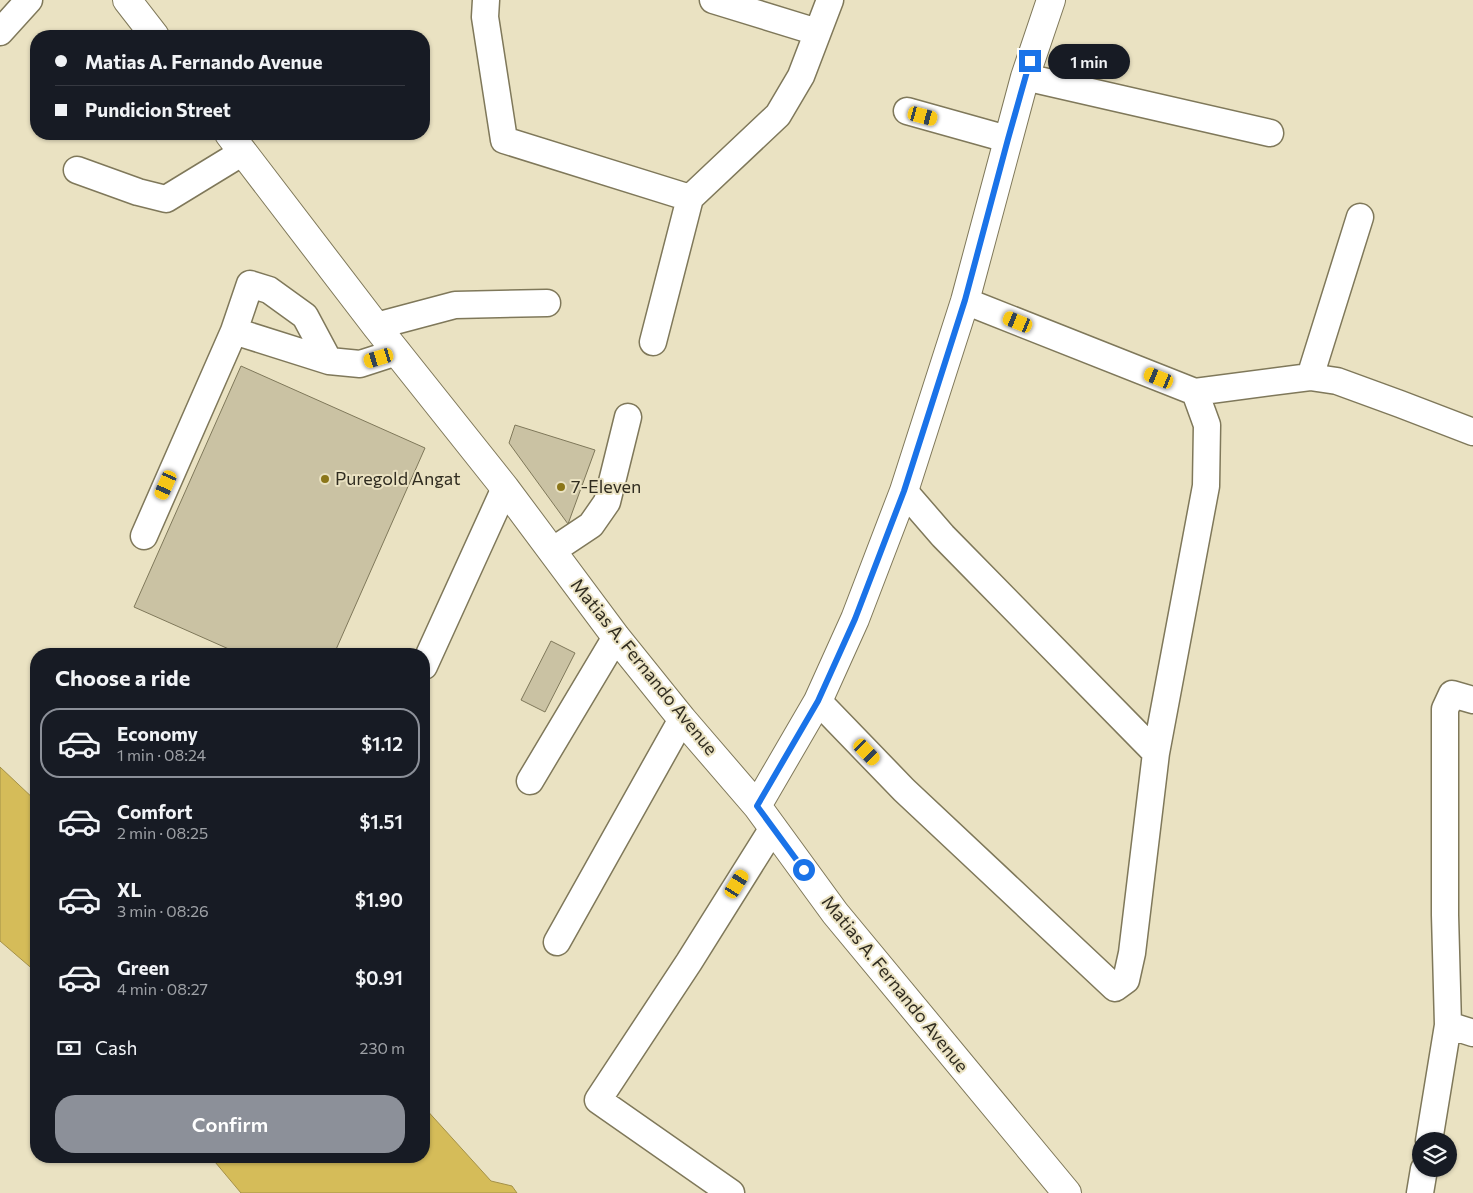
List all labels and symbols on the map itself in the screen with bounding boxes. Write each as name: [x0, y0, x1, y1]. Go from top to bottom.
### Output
callout: 1 min: [1048, 44, 1130, 78]
route end: [1019, 50, 1041, 72]
car: [906, 105, 939, 127]
car: [1001, 309, 1034, 335]
car: [362, 346, 395, 370]
car: [1142, 365, 1175, 391]
place label: Puregold Angat: [335, 467, 461, 489]
car: [153, 468, 178, 502]
marker: Puregold Angat: [319, 473, 331, 485]
place label: 7-Eleven: [571, 475, 641, 497]
marker: 7-Eleven: [555, 481, 567, 493]
street label: Matias A. Fernando Avenue: [567, 574, 723, 759]
car: [851, 736, 882, 768]
route start: [793, 859, 815, 881]
car: [722, 867, 751, 901]
street label: Matias A. Fernando Avenue: [818, 891, 974, 1076]

